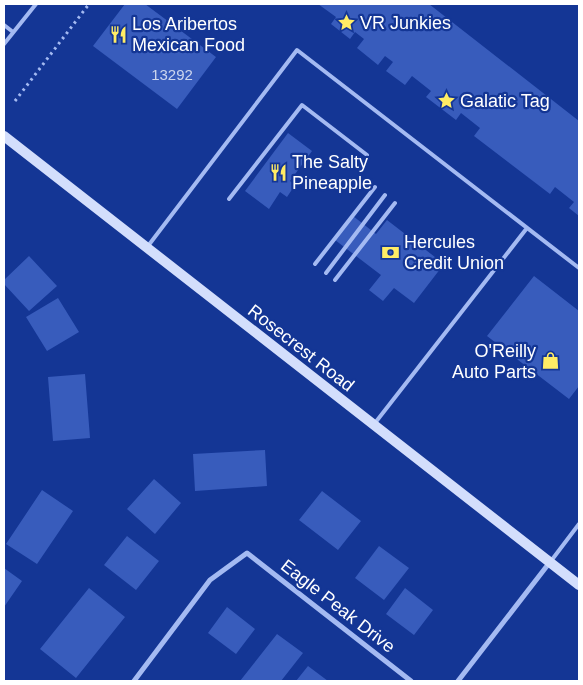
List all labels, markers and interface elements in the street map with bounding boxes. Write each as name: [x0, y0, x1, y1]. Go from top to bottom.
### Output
place icon: VR Junkies: [336, 13, 356, 33]
place label: VR Junkies: [360, 13, 451, 33]
place label: Los Aribertos Mexican Food: [132, 14, 245, 55]
restaurant icon: Los Aribertos Mexican Food: [108, 24, 128, 44]
house number: 13292: [151, 66, 193, 83]
place icon: Galatic Tag: [436, 91, 456, 111]
place label: Galatic Tag: [460, 91, 550, 111]
place label: The Salty Pineapple: [292, 152, 372, 193]
restaurant icon: The Salty Pineapple: [268, 162, 288, 182]
place label: Hercules Credit Union: [404, 232, 504, 273]
bank icon: Hercules Credit Union: [380, 242, 400, 262]
street label: Rosecrest Road: [244, 300, 358, 396]
place label: O'Reilly Auto Parts: [452, 341, 536, 382]
shop icon: O'Reilly Auto Parts: [540, 351, 560, 371]
street label: Eagle Peak Drive: [277, 555, 399, 657]

